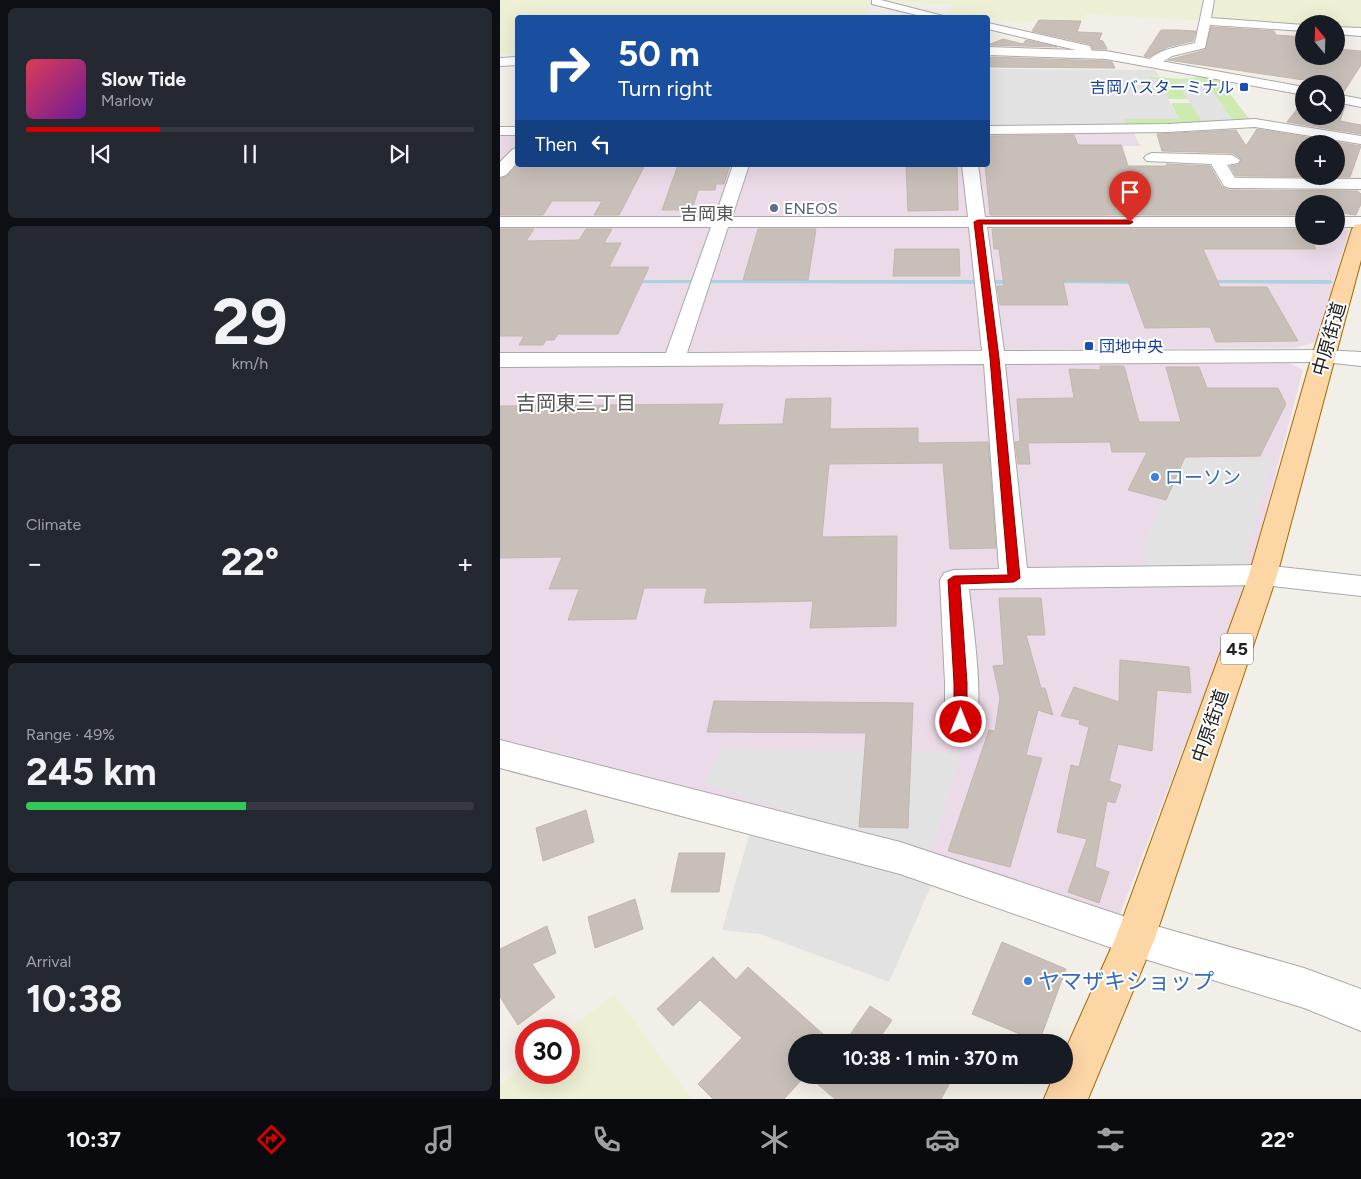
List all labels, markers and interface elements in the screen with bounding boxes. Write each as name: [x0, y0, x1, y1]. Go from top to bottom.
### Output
north arrow: [1295, 15, 1345, 65]
map controls: [1295, 15, 1345, 245]
text: 50 m: [618, 33, 700, 75]
icon: right: [535, 35, 600, 100]
text: Slow Tide: [101, 68, 186, 91]
text: Turn right: [618, 75, 713, 102]
button: search: [1295, 75, 1345, 125]
place label: 吉岡バスターミナル: [1090, 78, 1234, 97]
marker: 吉岡バスターミナル: [1238, 81, 1250, 93]
text: Marlow: [101, 91, 153, 110]
icon: left: [587, 130, 615, 158]
text: Then: [535, 133, 577, 156]
button: +: [1295, 135, 1345, 185]
icon: previous: [87, 140, 115, 168]
icon: pause: [236, 140, 264, 168]
icon: next: [385, 140, 413, 168]
pin: [1109, 171, 1151, 222]
icon: arrive: [1116, 178, 1144, 206]
button: −: [1295, 195, 1345, 245]
place label: ENEOS: [784, 199, 838, 218]
marker: ENEOS: [768, 202, 780, 214]
district label: 吉岡東: [680, 203, 734, 225]
text: 29: [212, 282, 288, 360]
street label: 中原街道: [1307, 299, 1351, 379]
place label: 団地中央: [1099, 337, 1163, 356]
marker: 団地中央: [1083, 340, 1095, 352]
text: km/h: [232, 354, 268, 373]
district label: 吉岡東三丁目: [516, 391, 636, 415]
place label: ローソン: [1165, 466, 1241, 489]
marker: ローソン: [1149, 471, 1161, 483]
text: Climate: [26, 515, 81, 534]
text: 22°: [221, 539, 279, 585]
text: −: [26, 546, 43, 580]
text: +: [457, 546, 474, 580]
road number: 45: [1221, 634, 1253, 664]
street label: 中原街道: [1187, 686, 1233, 766]
position arrow: [934, 695, 986, 747]
text: Range · 49%: [26, 725, 115, 744]
text: 245 km: [26, 749, 157, 795]
text: Arrival: [26, 952, 71, 971]
place label: ヤマザキショップ: [1038, 968, 1214, 995]
marker: ヤマザキショップ: [1022, 975, 1034, 987]
text: 10:38: [26, 976, 122, 1022]
speed limit sign: 30: [515, 1019, 580, 1084]
text: 10:38 · 1 min · 370 m: [843, 1047, 1018, 1070]
icon: directions: [254, 1122, 289, 1157]
icon: music: [422, 1122, 457, 1157]
icon: phone: [589, 1122, 624, 1157]
icon: climate: [757, 1122, 792, 1157]
icon: car: [925, 1122, 960, 1157]
icon: filters: [1093, 1122, 1128, 1157]
text: 10:37: [66, 1126, 121, 1153]
text: 22°: [1261, 1126, 1295, 1153]

